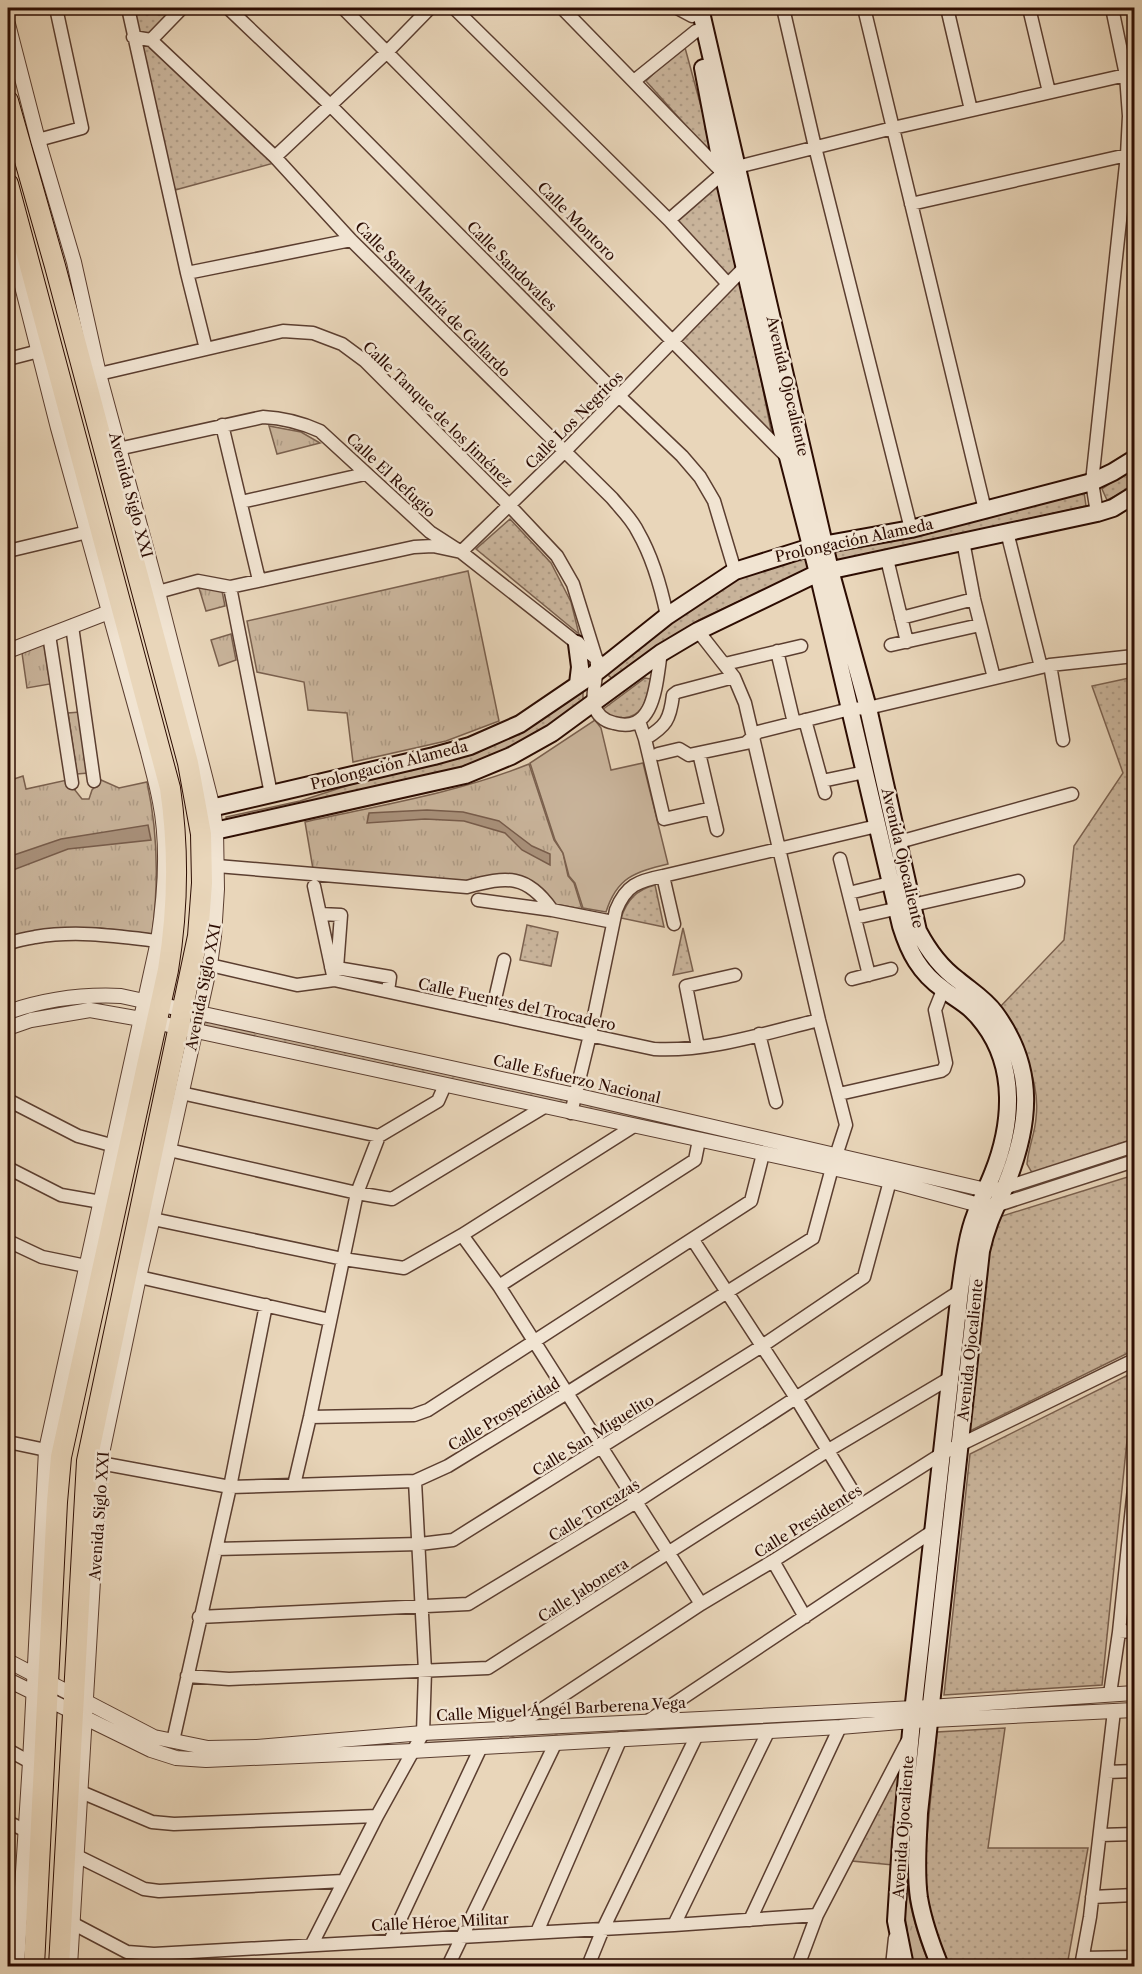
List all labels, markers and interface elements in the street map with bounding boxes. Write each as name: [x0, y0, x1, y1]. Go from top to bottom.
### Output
street label: Calle Montoro: [534, 178, 620, 264]
street label: Calle Santa María de Gallardo: [351, 217, 515, 381]
street label: Calle Sandovales: [463, 217, 561, 315]
street label: Avenida Ojocaliente: [762, 313, 813, 458]
street label: Calle Tanque de los Jiménez: [359, 337, 517, 491]
street label: Calle Los Negritos: [521, 367, 627, 473]
street label: Avenida Siglo XXI: [105, 429, 157, 560]
street label: Calle El Refugio: [342, 429, 440, 521]
street label: Prolongación Alameda: [773, 514, 935, 566]
street label: Prolongación Alameda: [308, 736, 470, 794]
street label: Avenida Ojocaliente: [877, 785, 928, 930]
street label: Avenida Siglo XXI: [181, 922, 225, 1053]
street label: Calle Fuentes del Trocadero: [416, 974, 618, 1034]
street label: Calle Esfuerzo Nacional: [491, 1050, 663, 1108]
street label: Avenida Ojocaliente: [953, 1278, 987, 1423]
street label: Calle Prosperidad: [445, 1373, 563, 1455]
street label: Calle San Miguelito: [529, 1390, 657, 1480]
street label: Avenida Siglo XXI: [85, 1451, 113, 1582]
street label: Calle Torcazas: [545, 1475, 643, 1545]
street label: Calle Presidentes: [751, 1480, 865, 1562]
street label: Calle Jabonera: [534, 1554, 632, 1626]
street label: Calle Miguel Ángel Barberena Vega: [436, 1693, 686, 1725]
street label: Avenida Ojocaliente: [888, 1755, 917, 1900]
street label: Calle Héroe Militar: [371, 1909, 510, 1935]

